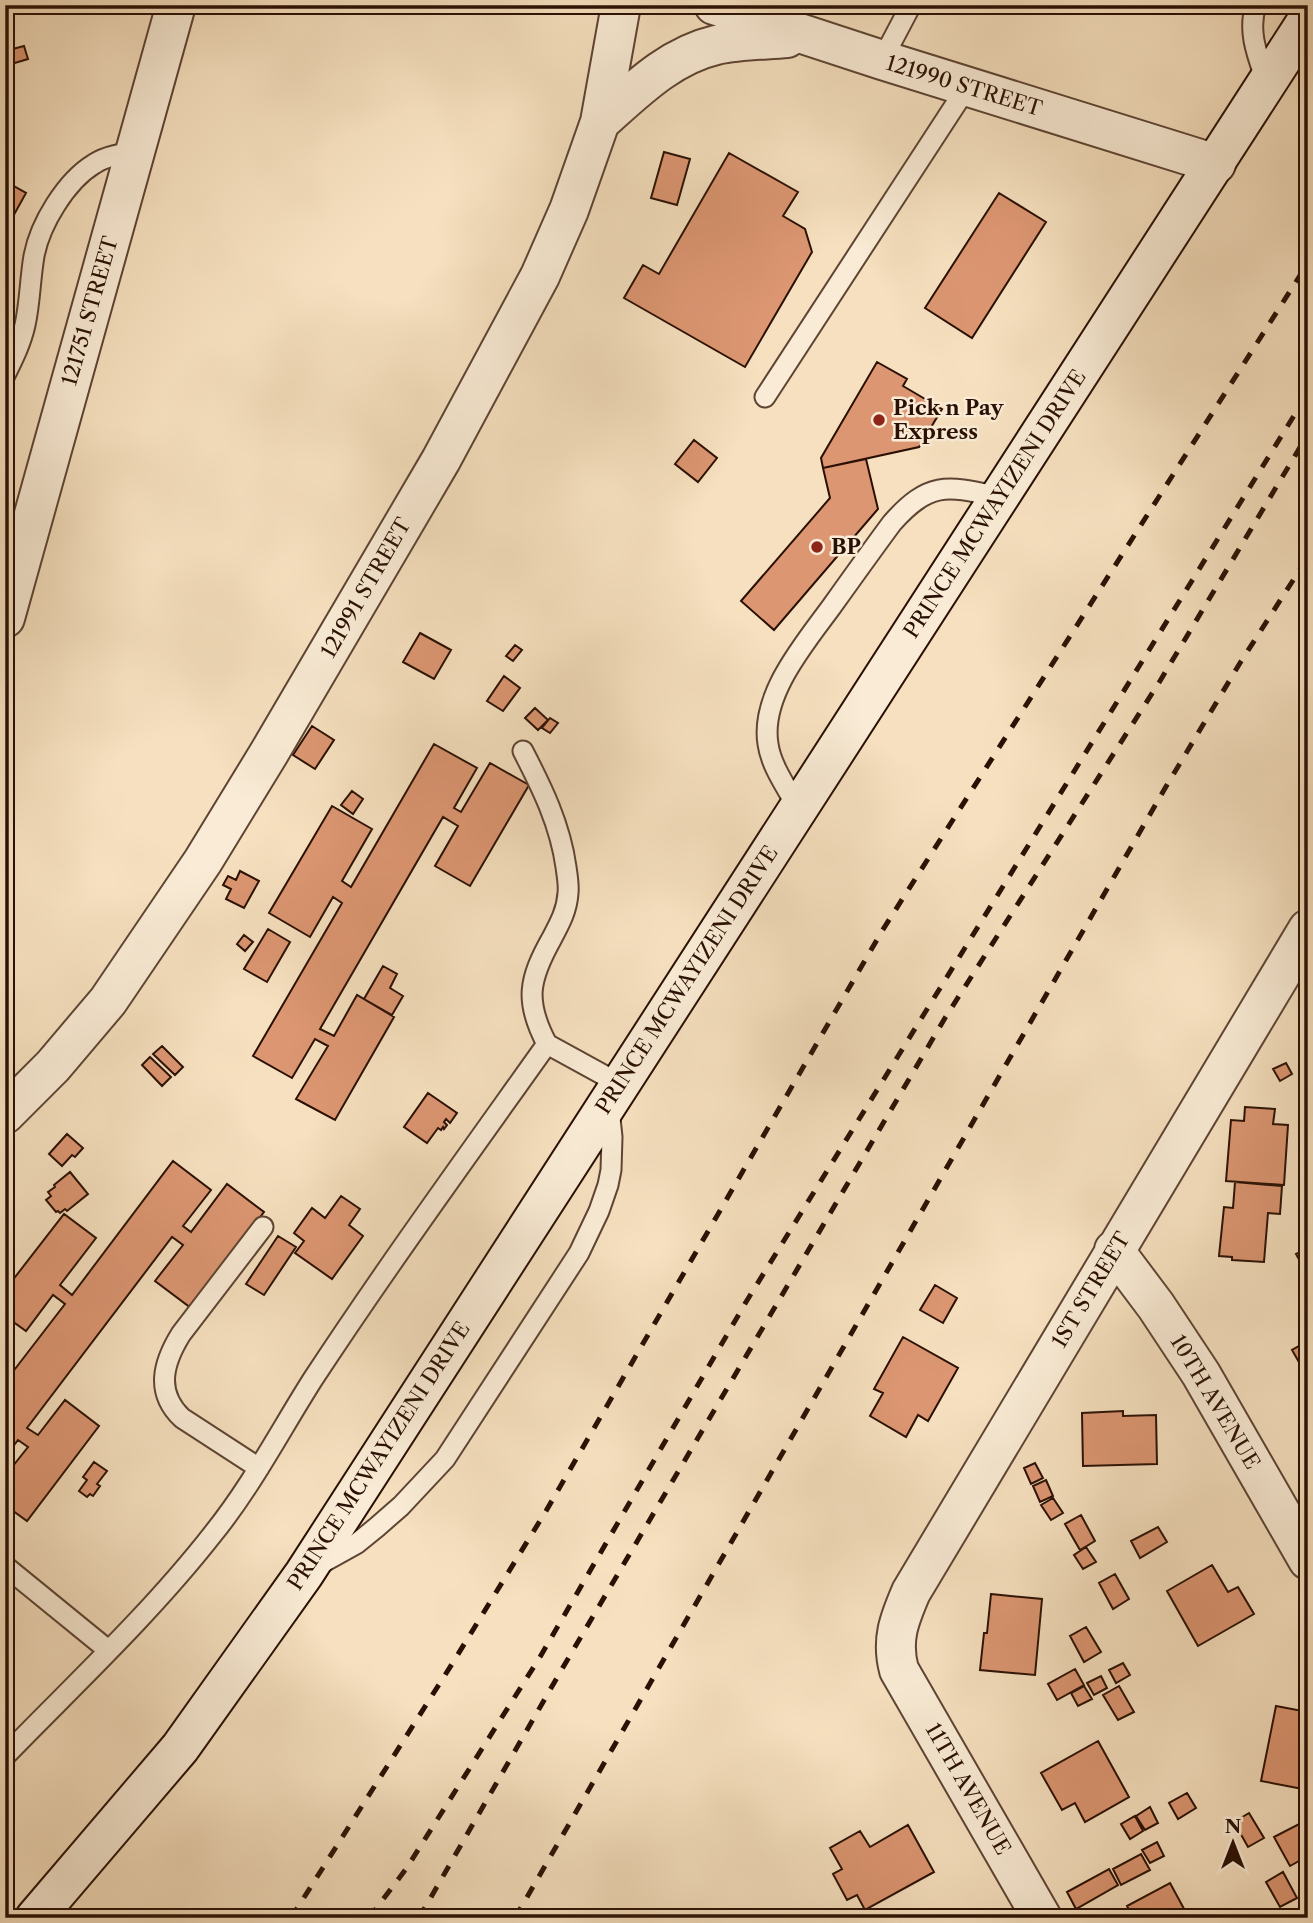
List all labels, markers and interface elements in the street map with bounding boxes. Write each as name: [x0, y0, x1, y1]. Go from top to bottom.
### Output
street label: 121990 STREET: [883, 50, 1045, 121]
street label: 121751 STREET: [56, 233, 123, 388]
street label: PRINCE MCWAYIZENI DRIVE: [898, 365, 1091, 643]
place label: Pick n Pay Express: [893, 395, 1005, 444]
marker: Pick n Pay Express: [871, 412, 887, 428]
street label: 121991 STREET: [315, 513, 416, 662]
place label: BP: [831, 534, 861, 559]
marker: BP: [809, 539, 825, 555]
street label: PRINCE MCWAYIZENI DRIVE: [590, 841, 783, 1119]
street label: 1ST STREET: [1046, 1227, 1135, 1352]
street label: PRINCE MCWAYIZENI DRIVE: [282, 1317, 475, 1595]
street label: 10TH AVENUE: [1166, 1330, 1265, 1473]
street label: 11TH AVENUE: [921, 1719, 1016, 1859]
north arrow: [1198, 1808, 1268, 1878]
text: N: [1225, 1815, 1241, 1838]

